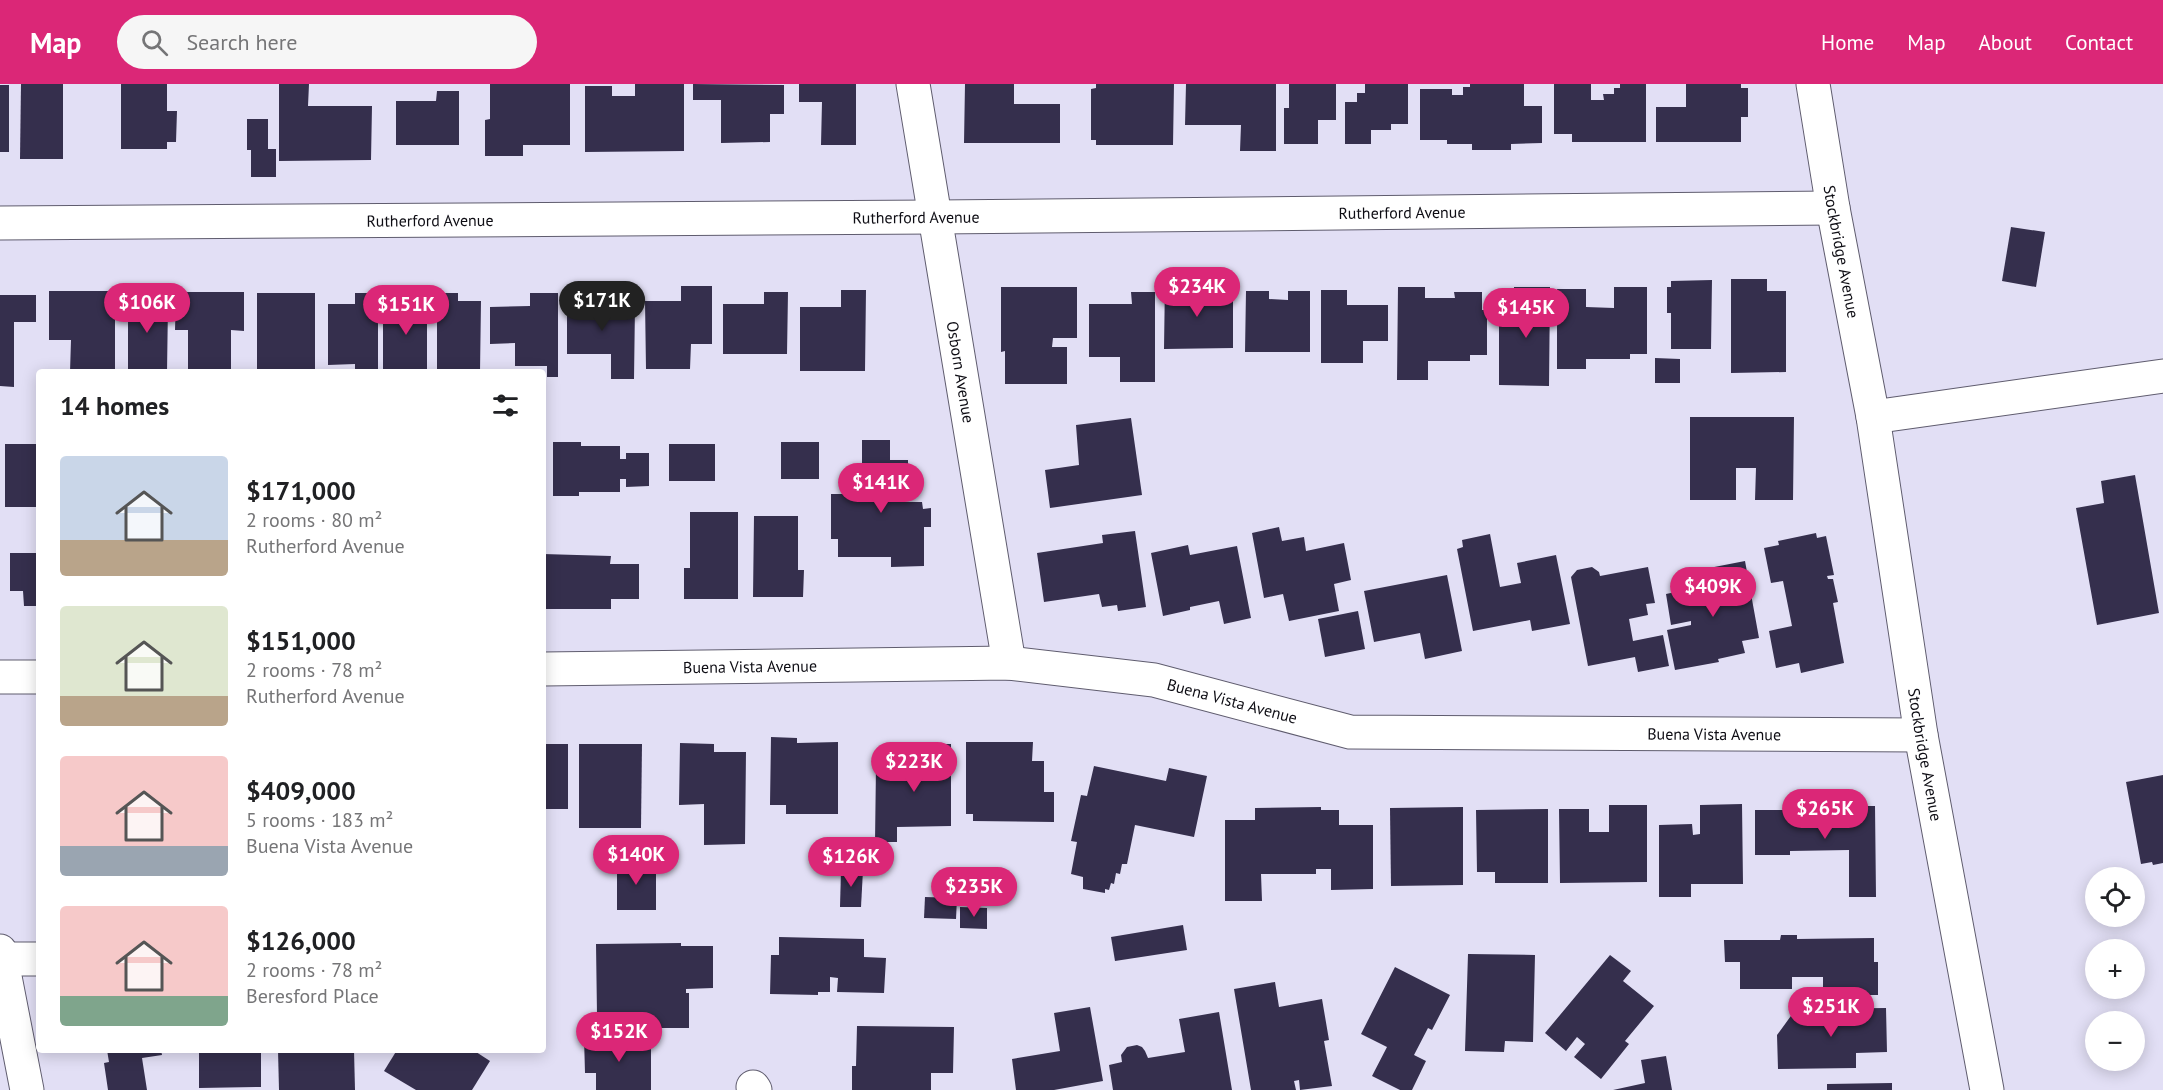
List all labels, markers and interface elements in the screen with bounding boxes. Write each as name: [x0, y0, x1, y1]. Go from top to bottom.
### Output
search box: [117, 15, 537, 69]
text: Map: [30, 24, 81, 61]
icon: search: [138, 26, 171, 59]
text: Search here: [186, 28, 297, 56]
text: Home: [1821, 29, 1874, 56]
text: Map: [1907, 29, 1946, 56]
text: About: [1979, 29, 2032, 56]
text: Contact: [2065, 29, 2133, 56]
street label: Stockbridge Avenue: [1819, 184, 1864, 320]
street label: Rutherford Avenue: [1338, 202, 1466, 223]
street label: Rutherford Avenue: [852, 207, 980, 228]
street label: Rutherford Avenue: [366, 210, 494, 231]
pin: $234K: [1155, 267, 1239, 318]
text: $234K: [1168, 273, 1226, 299]
pin: $171K: [560, 281, 644, 332]
pin: $106K: [105, 283, 189, 334]
pin: $151K: [364, 285, 448, 336]
text: $171K: [573, 287, 631, 313]
pin: $145K: [1484, 288, 1568, 339]
text: $106K: [118, 289, 176, 315]
text: $151K: [377, 291, 435, 317]
text: $145K: [1497, 294, 1555, 320]
street label: Osborn Avenue: [942, 320, 979, 424]
text: 14 homes: [60, 389, 169, 422]
icon: filters: [489, 389, 522, 422]
pin: $141K: [839, 463, 923, 514]
text: $141K: [852, 469, 910, 495]
text: $171,000: [246, 474, 356, 507]
icon: home: [108, 480, 180, 552]
text: 2 rooms · 80 m²: [246, 507, 382, 533]
text: Rutherford Avenue: [246, 533, 405, 559]
pin: $409K: [1671, 567, 1755, 618]
text: $409K: [1684, 573, 1742, 599]
text: $151,000: [246, 624, 356, 657]
icon: home: [108, 630, 180, 702]
street label: Buena Vista Avenue: [683, 655, 817, 677]
text: 2 rooms · 78 m²: [246, 657, 382, 683]
street label: Buena Vista Avenue: [1165, 674, 1300, 728]
text: Rutherford Avenue: [246, 683, 405, 709]
street label: Stockbridge Avenue: [1904, 687, 1947, 823]
street label: Buena Vista Avenue: [1647, 724, 1781, 744]
pin: $223K: [872, 742, 956, 793]
text: $223K: [885, 748, 943, 774]
text: $409,000: [246, 774, 356, 807]
icon: home: [108, 780, 180, 852]
pin: $265K: [1783, 789, 1867, 840]
text: $265K: [1796, 795, 1854, 821]
text: 5 rooms · 183 m²: [246, 807, 393, 833]
text: Buena Vista Avenue: [246, 833, 413, 859]
pin: $140K: [594, 835, 678, 886]
pin: $126K: [809, 837, 893, 888]
text: $140K: [607, 841, 665, 867]
text: $126K: [822, 843, 880, 869]
pin: $235K: [932, 867, 1016, 918]
map controls: [2085, 867, 2145, 1071]
button: locate: [2085, 867, 2145, 927]
text: $235K: [945, 873, 1003, 899]
text: $126,000: [246, 924, 356, 957]
icon: home: [108, 930, 180, 1002]
button: +: [2085, 939, 2145, 999]
text: 2 rooms · 78 m²: [246, 957, 382, 983]
text: Beresford Place: [246, 983, 379, 1009]
pin: $251K: [1789, 987, 1873, 1038]
text: $251K: [1802, 993, 1860, 1019]
button: −: [2085, 1011, 2145, 1071]
pin: $152K: [577, 1012, 661, 1063]
text: $152K: [590, 1018, 648, 1044]

